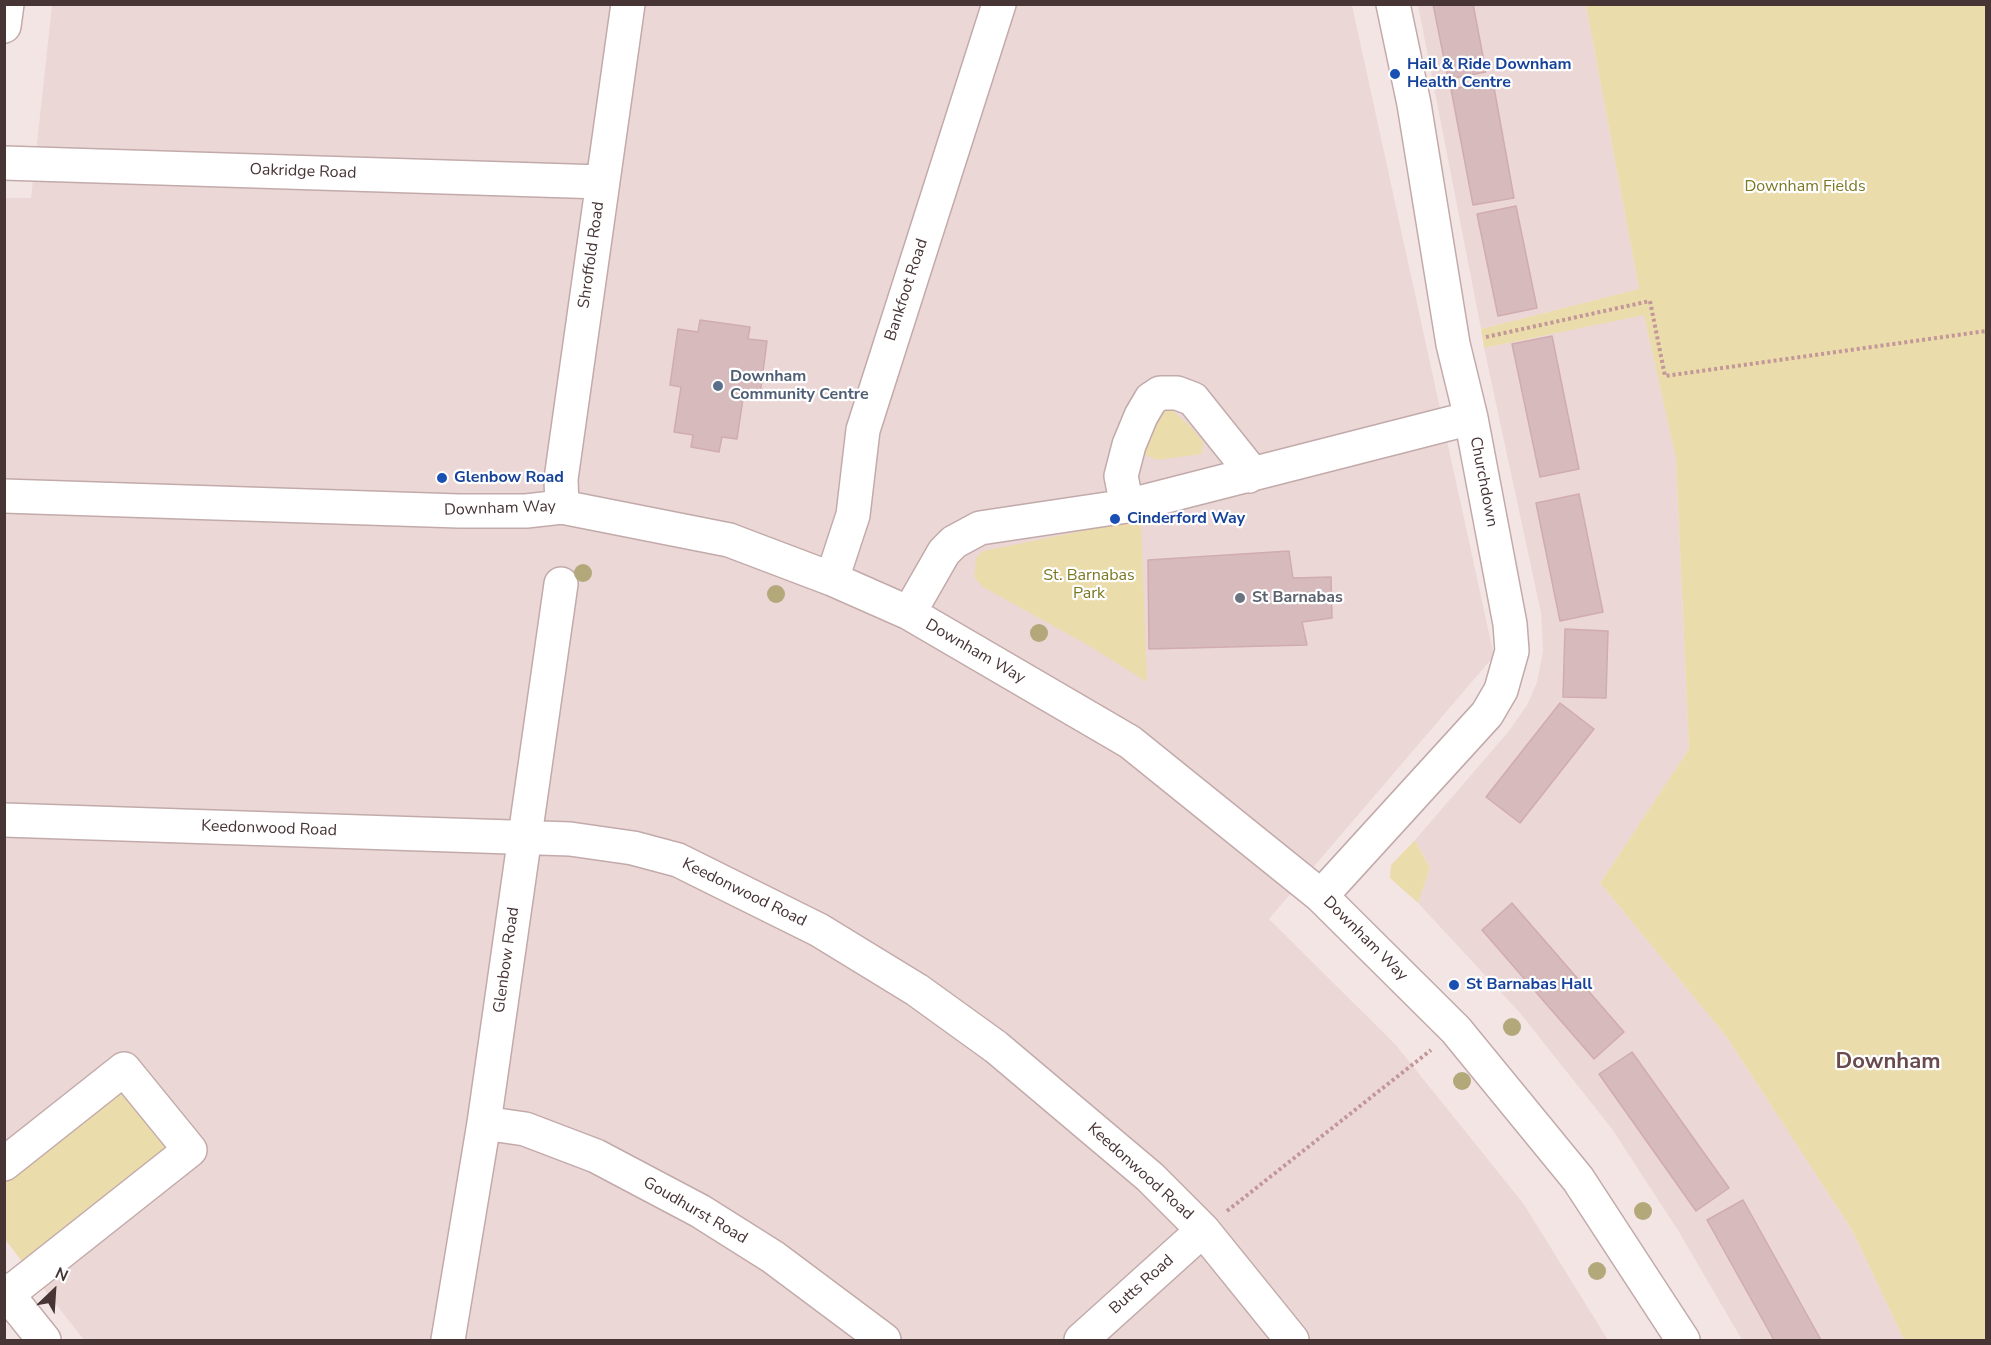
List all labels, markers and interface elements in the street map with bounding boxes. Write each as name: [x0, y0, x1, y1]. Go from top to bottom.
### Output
place label: Hail & Ride Downham Health Centre: [1407, 55, 1572, 93]
marker: Hail & Ride Downham Health Centre: [1388, 67, 1402, 81]
street label: Oakridge Road: [249, 161, 357, 183]
park label: Downham Fields: [1744, 177, 1866, 197]
street label: Shroffold Road: [575, 200, 609, 310]
street label: Bankfoot Road: [881, 237, 933, 343]
place label: Downham Community Centre: [730, 367, 869, 405]
marker: Downham Community Centre: [711, 379, 725, 393]
street label: Churchdown: [1465, 435, 1501, 529]
place label: Glenbow Road: [454, 468, 564, 488]
marker: Glenbow Road: [435, 471, 449, 485]
street label: Downham Way: [444, 497, 556, 521]
place label: Cinderford Way: [1127, 509, 1245, 529]
marker: Cinderford Way: [1108, 512, 1122, 526]
park label: St. Barnabas Park: [1043, 566, 1135, 604]
place label: St Barnabas: [1252, 588, 1343, 608]
marker: St Barnabas: [1233, 591, 1247, 605]
street label: Downham Way: [922, 616, 1028, 688]
street label: Keedonwood Road: [201, 817, 337, 841]
street label: Keedonwood Road: [679, 855, 809, 931]
street label: Downham Way: [1319, 893, 1411, 985]
street label: Glenbow Road: [490, 906, 524, 1014]
place label: St Barnabas Hall: [1466, 975, 1592, 995]
marker: St Barnabas Hall: [1447, 978, 1461, 992]
district label: Downham: [1835, 1050, 1941, 1076]
street label: Keedonwood Road: [1083, 1119, 1197, 1225]
street label: Goudhurst Road: [640, 1173, 750, 1249]
street label: Butts Road: [1106, 1251, 1178, 1319]
north arrow: [24, 1261, 84, 1321]
text: N: [52, 1262, 72, 1287]

